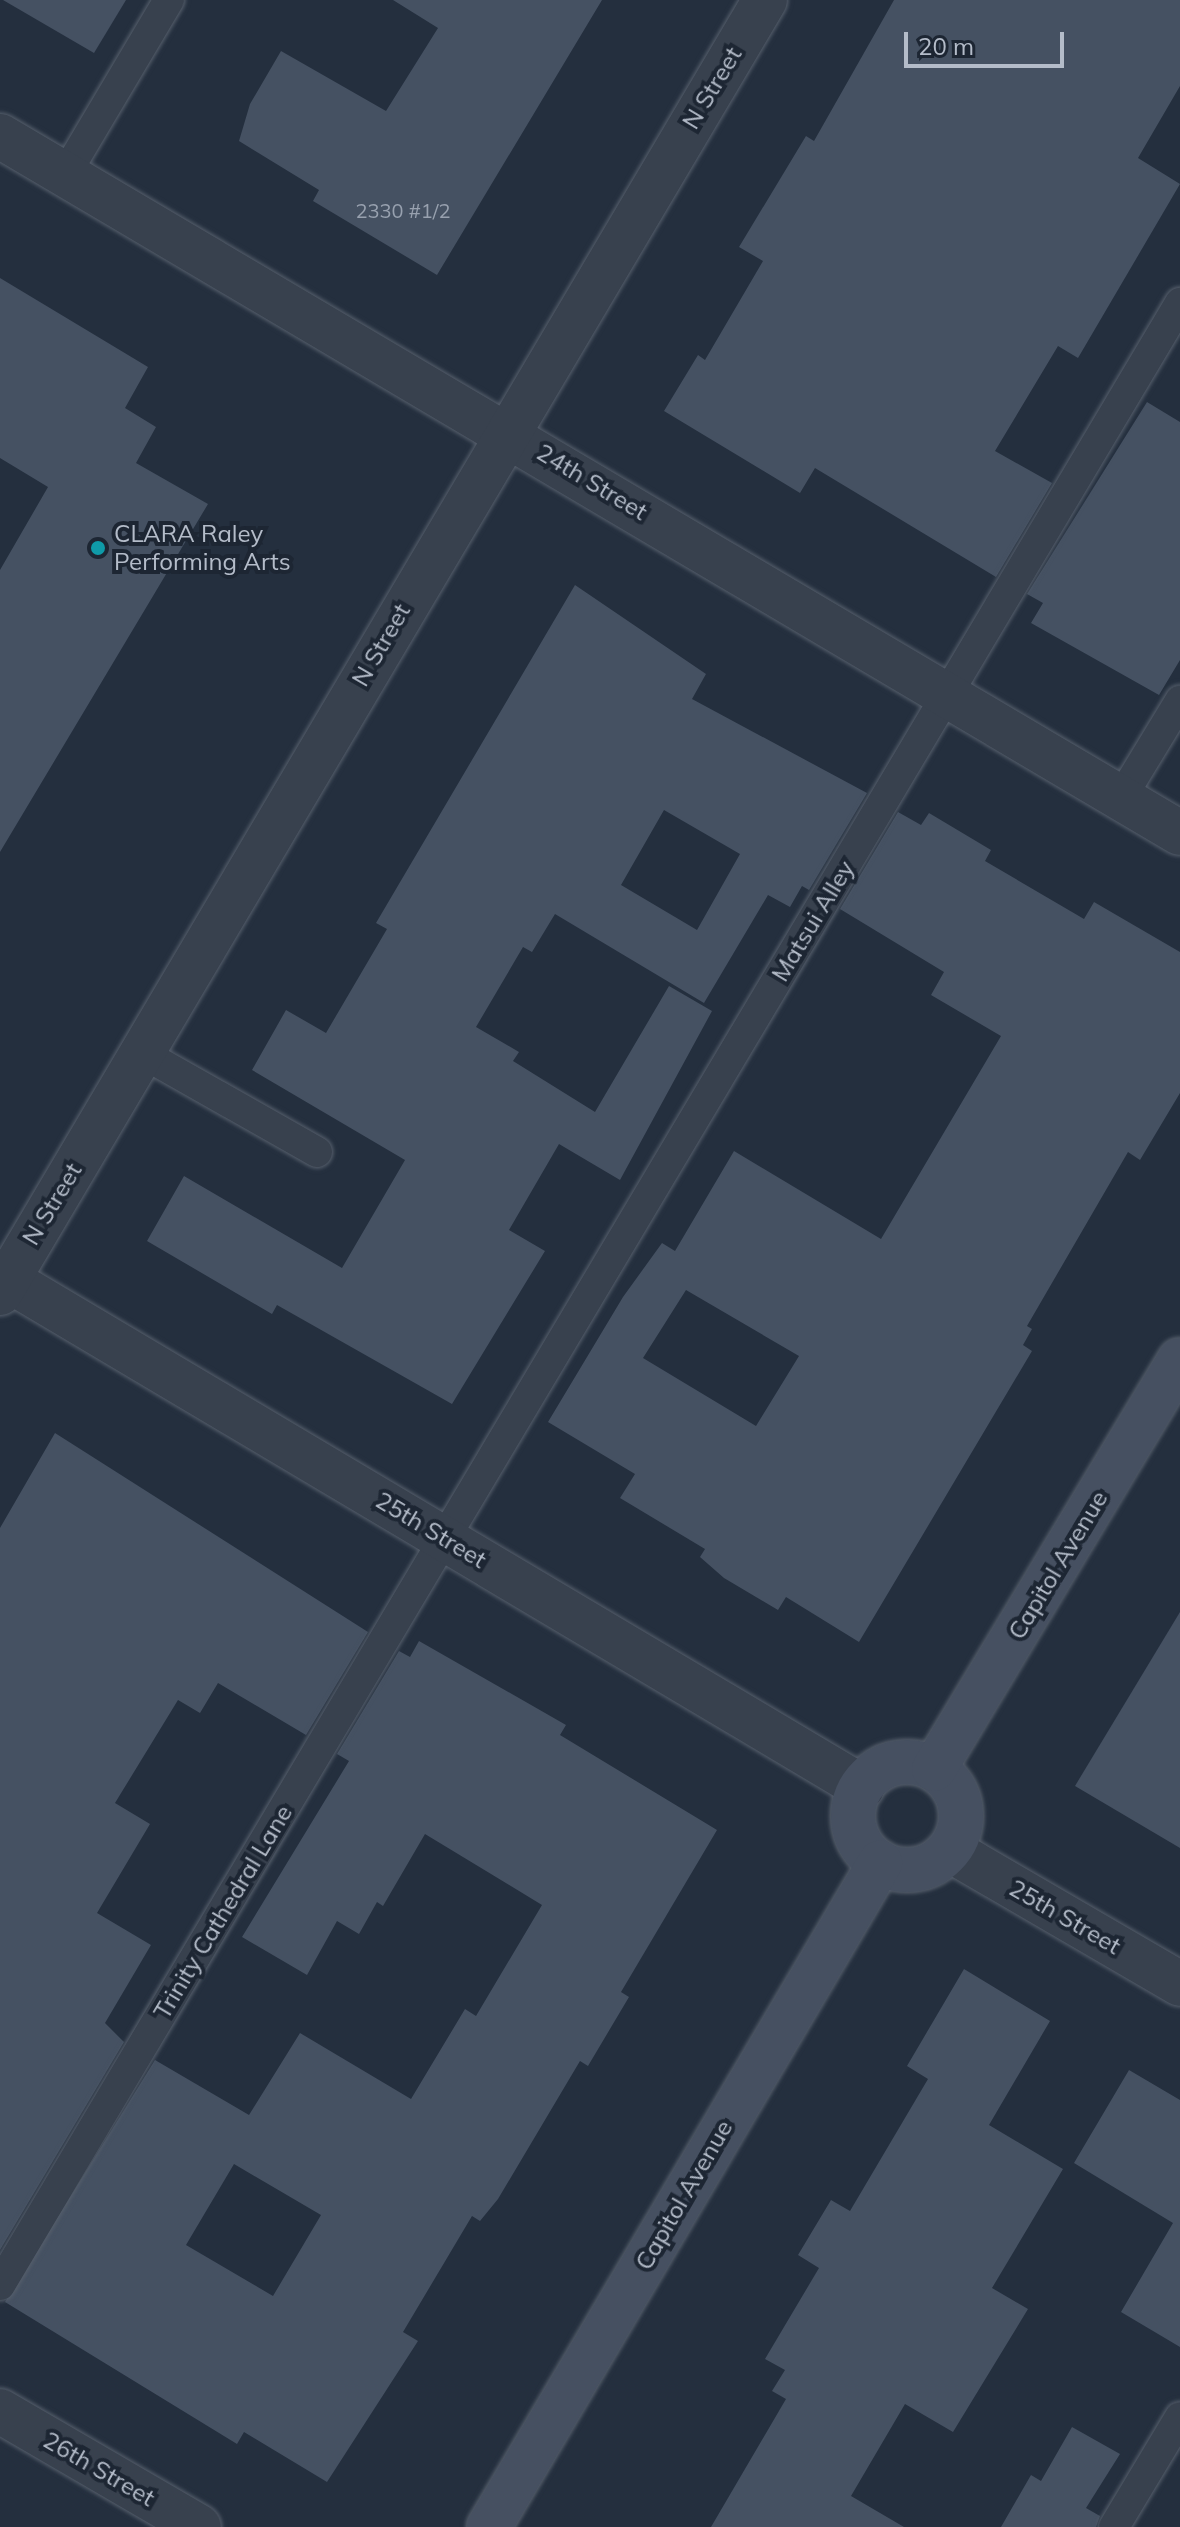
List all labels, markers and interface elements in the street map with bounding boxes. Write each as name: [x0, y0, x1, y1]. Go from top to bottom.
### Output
scale bar: [908, 16, 1068, 66]
text: 20 m: [918, 31, 974, 61]
street label: N Street: [676, 42, 748, 134]
house number: 2330 #1/2: [356, 198, 450, 222]
street label: 24th Street: [531, 438, 653, 526]
place label: CLARA Raley Performing Arts: [114, 520, 291, 576]
marker: CLARA Raley Performing Arts: [89, 539, 107, 557]
street label: N Street: [346, 599, 416, 691]
street label: Matsui Alley: [766, 855, 860, 987]
street label: N Street: [16, 1158, 88, 1250]
street label: 25th Street: [370, 1486, 492, 1574]
street label: Capitol Avenue: [1002, 1486, 1114, 1644]
street label: Trinity Cathedral Lane: [148, 1800, 298, 2024]
street label: 25th Street: [1004, 1874, 1126, 1960]
street label: Capitol Avenue: [630, 2115, 738, 2275]
street label: 26th Street: [38, 2426, 160, 2512]

